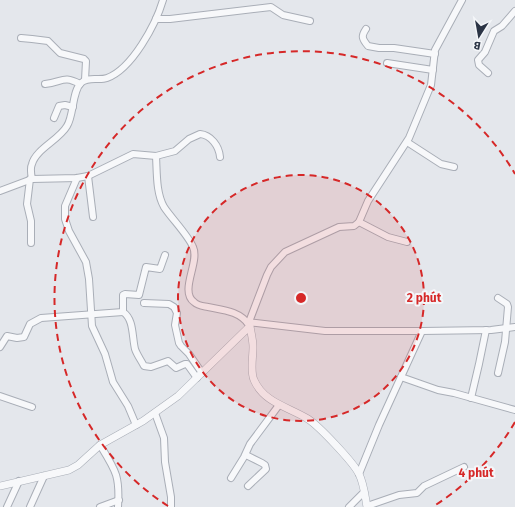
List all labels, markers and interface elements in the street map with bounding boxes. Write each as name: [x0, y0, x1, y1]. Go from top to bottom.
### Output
north arrow: [459, 16, 499, 56]
text: B: [472, 38, 482, 52]
centre of rings: [294, 291, 308, 305]
text: 2 phút: [407, 291, 442, 305]
text: 4 phút: [458, 466, 494, 480]

